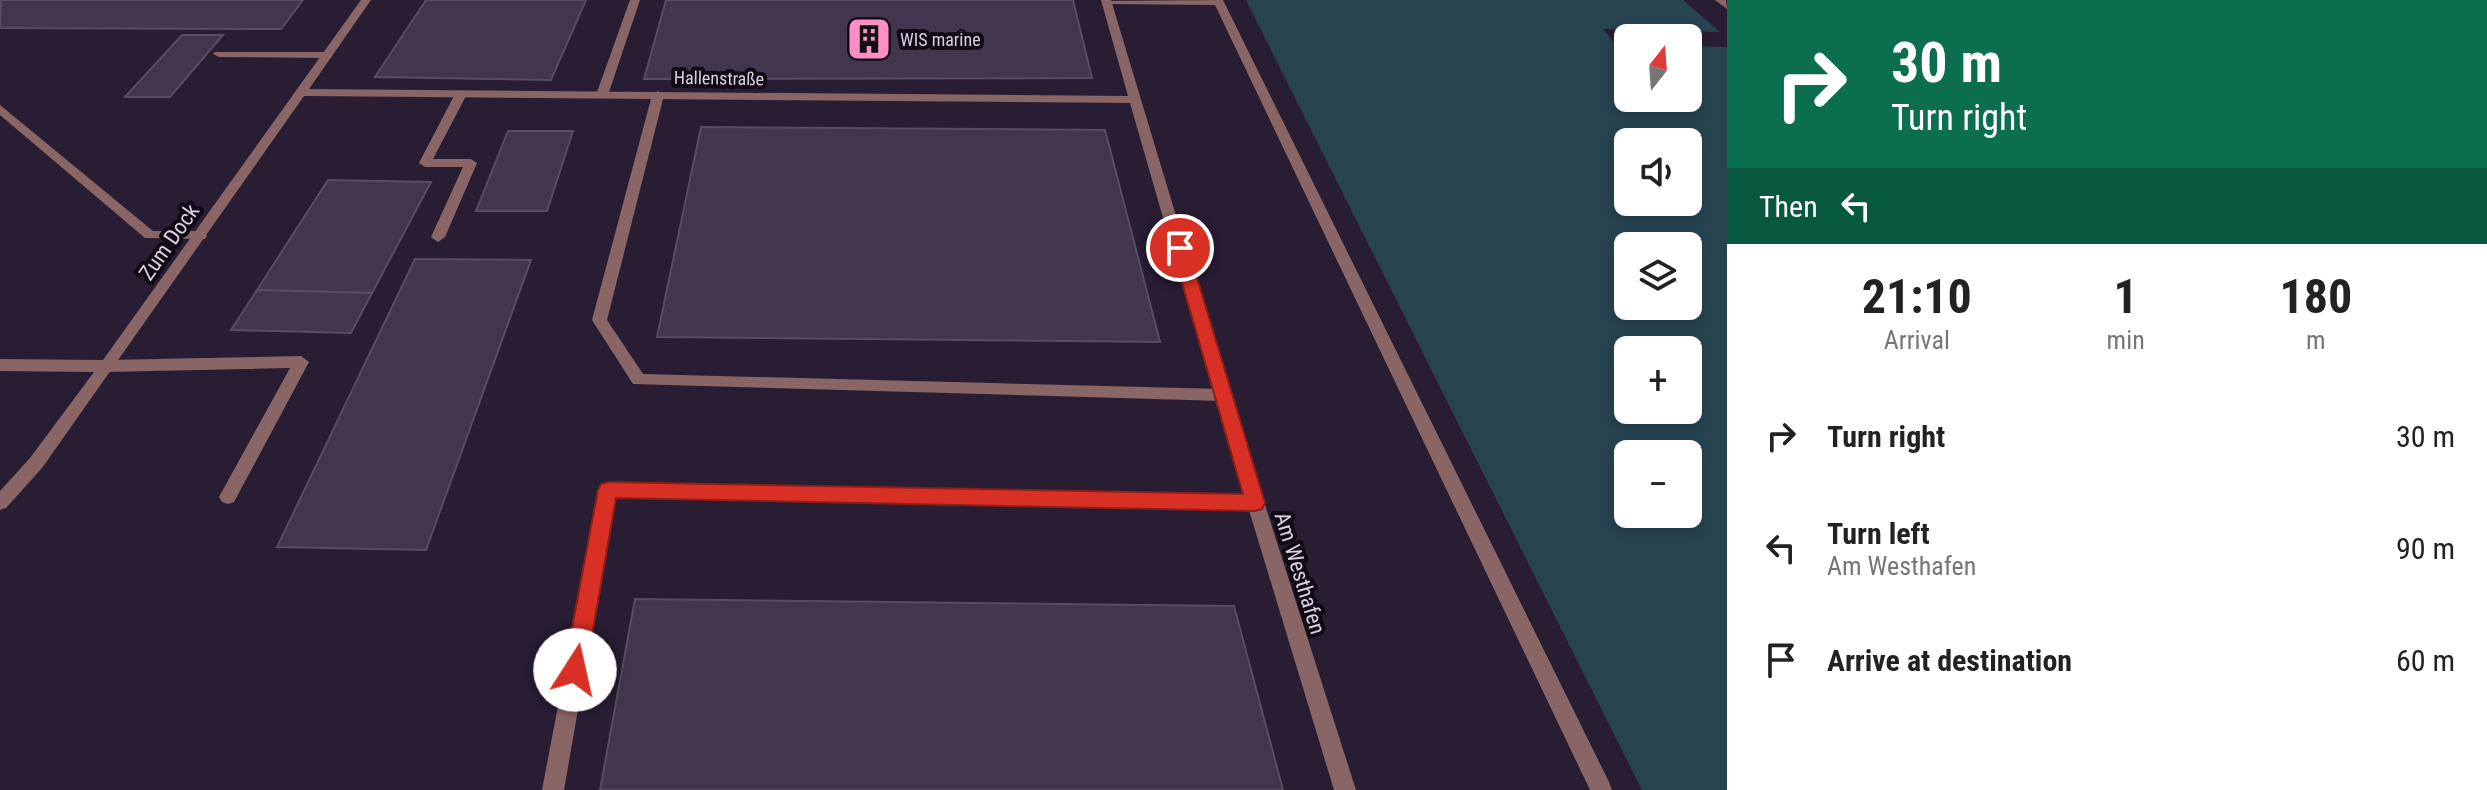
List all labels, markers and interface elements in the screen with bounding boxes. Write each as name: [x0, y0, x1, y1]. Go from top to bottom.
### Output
building icon: WIS marine: [845, 15, 893, 63]
north arrow: [1614, 24, 1702, 112]
map controls: [1614, 24, 1702, 528]
place label: WIS marine: [900, 29, 981, 50]
text: 30 m: [1891, 30, 2002, 96]
icon: right: [1759, 32, 1863, 136]
street label: Hallenstraße: [674, 67, 764, 89]
text: Turn right: [1891, 97, 2027, 139]
button: sound: [1614, 128, 1702, 216]
icon: left: [1834, 184, 1878, 228]
text: Then: [1759, 189, 1818, 224]
street label: Zum Dock: [134, 199, 204, 285]
pin: [1146, 214, 1214, 282]
icon: arrive: [1158, 226, 1202, 270]
button: layers: [1614, 232, 1702, 320]
text: 21:10: [1862, 268, 1972, 325]
text: 1: [2114, 268, 2138, 325]
text: 180: [2279, 268, 2352, 325]
text: Arrival: [1884, 325, 1950, 355]
text: min: [2107, 325, 2145, 355]
text: m: [2306, 325, 2326, 355]
button: +: [1614, 336, 1702, 424]
icon: right: [1759, 414, 1803, 458]
text: Turn right: [1827, 419, 1945, 454]
text: 30 m: [2396, 419, 2455, 454]
button: −: [1614, 440, 1702, 528]
street label: Am Westhafen: [1270, 509, 1330, 637]
text: Turn left: [1827, 516, 1930, 551]
icon: left: [1759, 526, 1803, 570]
text: 90 m: [2396, 531, 2455, 566]
text: Am Westhafen: [1827, 551, 1976, 581]
position arrow: [533, 628, 617, 712]
icon: arrive: [1759, 638, 1803, 682]
text: Arrive at destination: [1827, 643, 2072, 678]
text: 60 m: [2396, 643, 2455, 678]

